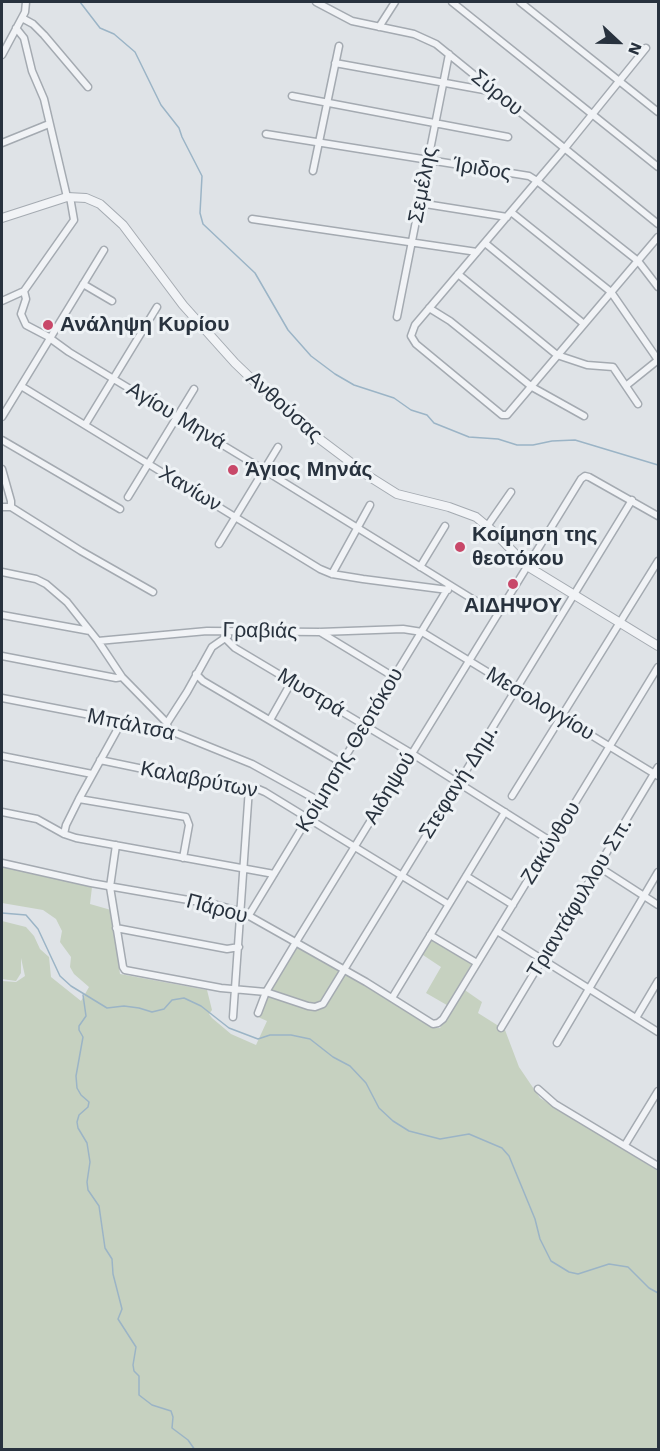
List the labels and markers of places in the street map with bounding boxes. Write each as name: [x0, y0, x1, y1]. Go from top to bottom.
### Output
place label: Ανάληψη Κυρίου: [60, 312, 229, 338]
marker: Ανάληψη Κυρίου: [41, 318, 55, 332]
place label: Άγιος Μηνάς: [245, 457, 372, 483]
marker: Άγιος Μηνάς: [226, 463, 240, 477]
place label: Κοίμηση της θεοτόκου: [472, 522, 598, 572]
marker: Κοίμηση της θεοτόκου: [453, 540, 467, 554]
marker: ΑΙΔΗΨΟΥ: [506, 577, 520, 591]
place label: ΑΙΔΗΨΟΥ: [464, 593, 562, 619]

